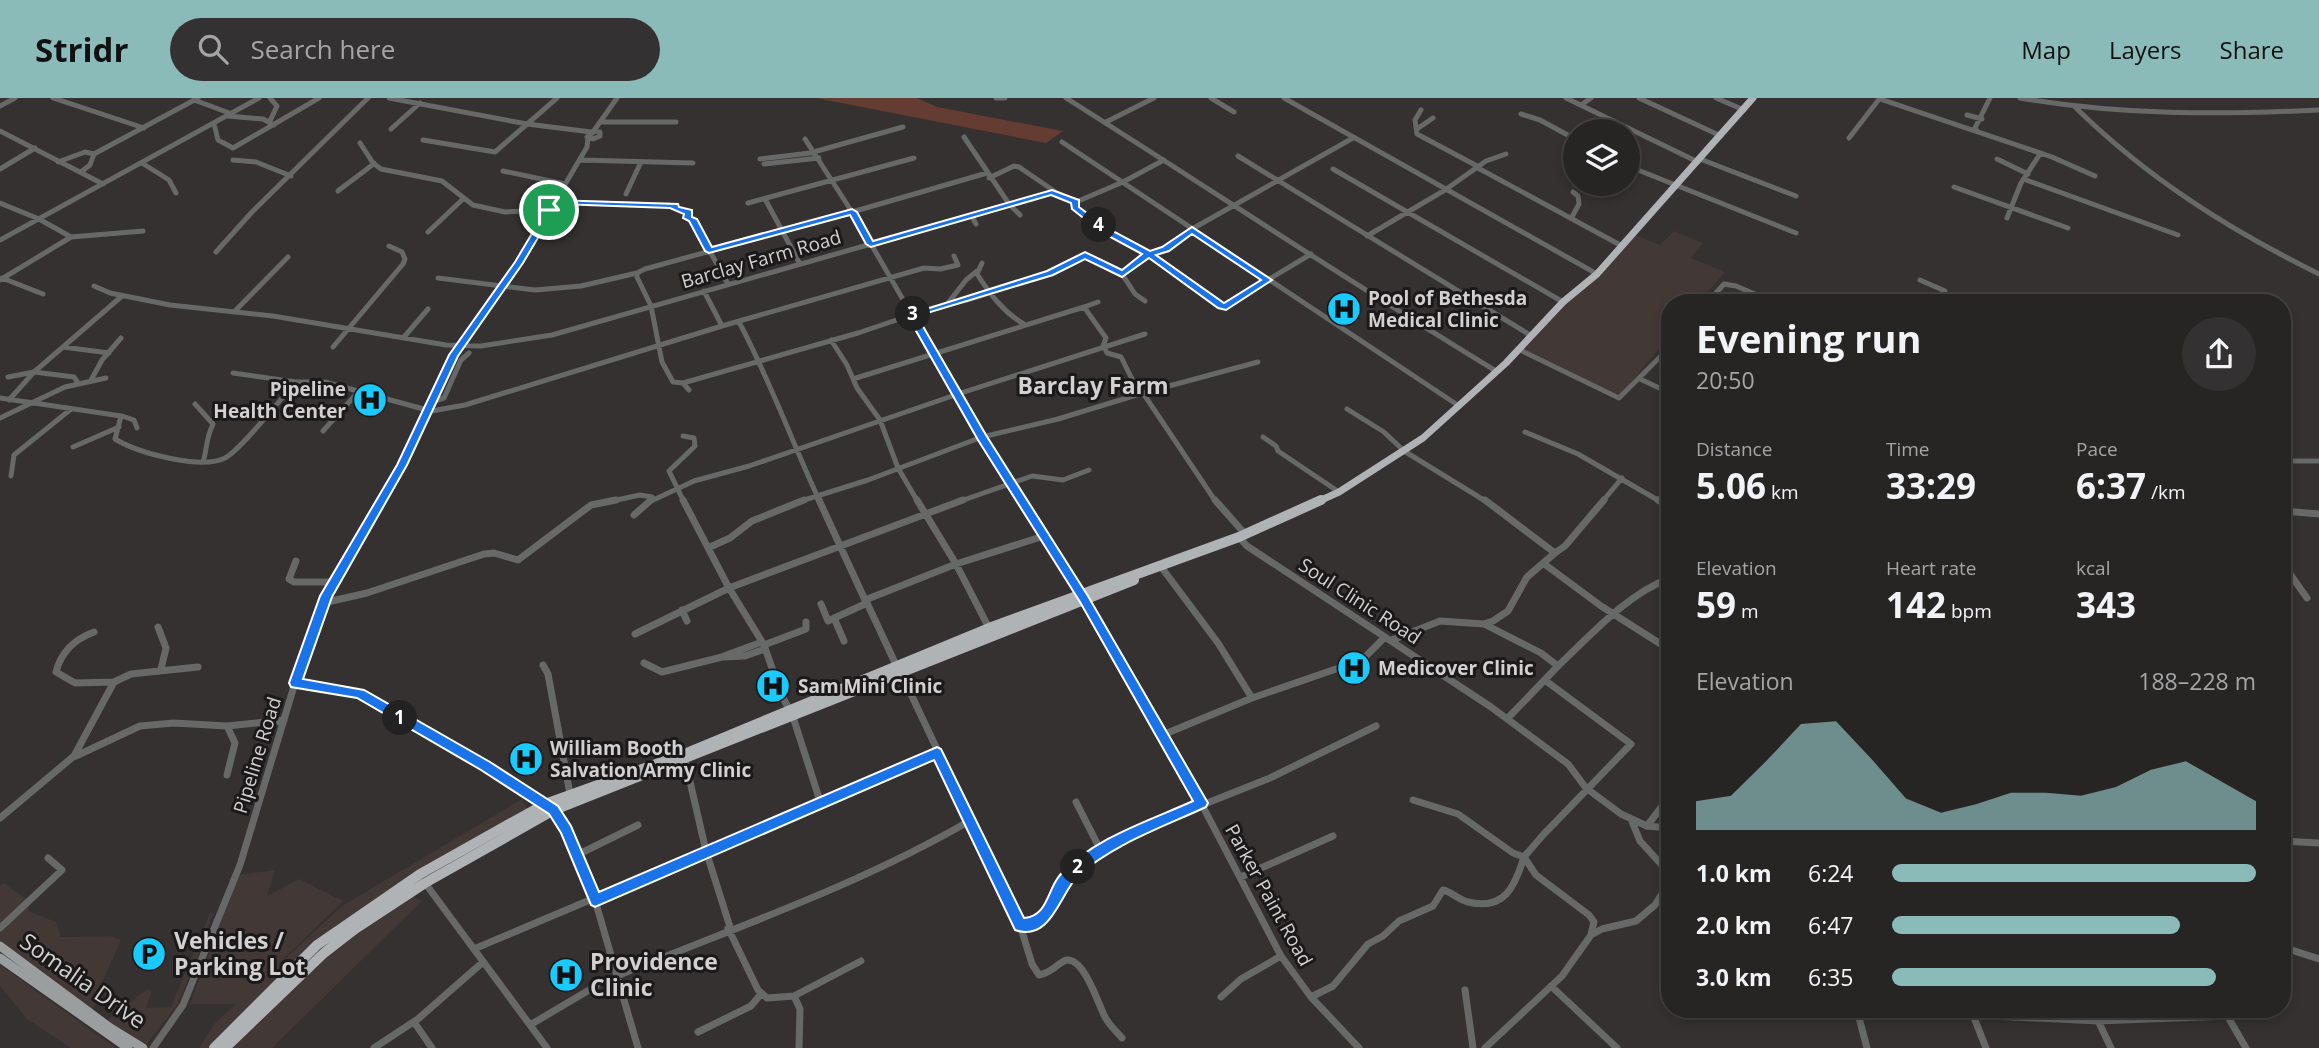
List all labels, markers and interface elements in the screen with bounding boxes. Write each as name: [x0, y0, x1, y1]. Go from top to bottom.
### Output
search box: [170, 18, 660, 81]
text: Stridr: [35, 27, 128, 72]
icon: search: [194, 30, 232, 68]
text: Search here: [250, 31, 395, 67]
text: Map: [2021, 33, 2071, 66]
text: Layers: [2109, 33, 2182, 66]
text: Share: [2220, 33, 2284, 66]
map controls: [1563, 119, 1640, 196]
button: layers: [1563, 119, 1640, 196]
pin: [519, 180, 579, 240]
icon: arrive: [530, 191, 568, 229]
pin: 4: [1082, 208, 1116, 242]
text: 4: [1093, 211, 1104, 237]
street label: Barclay Farm Road: [678, 224, 844, 294]
place label: Pool of Bethesda Medical Clinic: [1368, 285, 1527, 333]
hospital icon: Pool of Bethesda Medical Clinic: [1325, 290, 1363, 328]
pin: 3: [895, 296, 930, 332]
text: 3: [907, 300, 918, 326]
text: Evening run: [1696, 312, 1921, 364]
button: share: [2182, 317, 2256, 391]
text: 20:50: [1696, 364, 1755, 396]
district label: Barclay Farm: [1017, 369, 1169, 401]
place label: Pipeline Health Center: [213, 376, 346, 424]
hospital icon: Pipeline Health Center: [351, 381, 389, 419]
text: Distance: [1696, 436, 1772, 462]
text: Time: [1886, 436, 1930, 462]
text: Pace: [2076, 436, 2118, 462]
text: 5.06: [1696, 462, 1766, 509]
text: 33:29: [1886, 462, 1976, 509]
text: 6:37: [2076, 462, 2146, 509]
text: km: [1766, 479, 1799, 505]
text: /km: [2146, 479, 2186, 505]
street label: Soul Clinic Road: [1294, 552, 1426, 650]
text: Elevation: [1696, 555, 1777, 581]
text: Heart rate: [1886, 555, 1976, 581]
text: kcal: [2076, 555, 2110, 581]
text: 59: [1696, 581, 1736, 628]
text: 142: [1886, 581, 1946, 628]
text: 343: [2076, 581, 2136, 628]
text: m: [1736, 598, 1759, 624]
text: bpm: [1946, 598, 1992, 624]
hospital icon: Medicover Clinic: [1335, 649, 1373, 687]
place label: Medicover Clinic: [1378, 655, 1534, 681]
text: Elevation: [1696, 665, 1794, 697]
text: 188–228 m: [2138, 665, 2256, 697]
hospital icon: Sam Mini Clinic: [754, 667, 792, 705]
place label: Sam Mini Clinic: [798, 673, 942, 699]
street label: Pipeline Road: [227, 693, 287, 817]
pin: 1: [382, 700, 418, 736]
text: 1: [394, 704, 405, 730]
place label: William Booth Salvation Army Clinic: [550, 735, 751, 783]
hospital icon: William Booth Salvation Army Clinic: [507, 740, 545, 778]
street label: Parker Paint Road: [1219, 819, 1319, 971]
pin: 2: [1060, 850, 1096, 884]
text: 2: [1072, 853, 1083, 879]
text: 1.0 km: [1696, 857, 1772, 889]
text: 6:24: [1808, 857, 1854, 889]
text: 2.0 km: [1696, 909, 1772, 941]
text: 6:47: [1808, 909, 1854, 941]
place label: Vehicles / Parking Lot: [174, 924, 305, 982]
street label: Somalia Drive: [14, 925, 153, 1035]
parking icon: Vehicles / Parking Lot: [130, 935, 168, 973]
place label: Providence Clinic: [590, 945, 718, 1003]
hospital icon: Providence Clinic: [547, 956, 585, 994]
text: 3.0 km: [1696, 961, 1772, 993]
text: 6:35: [1808, 961, 1854, 993]

